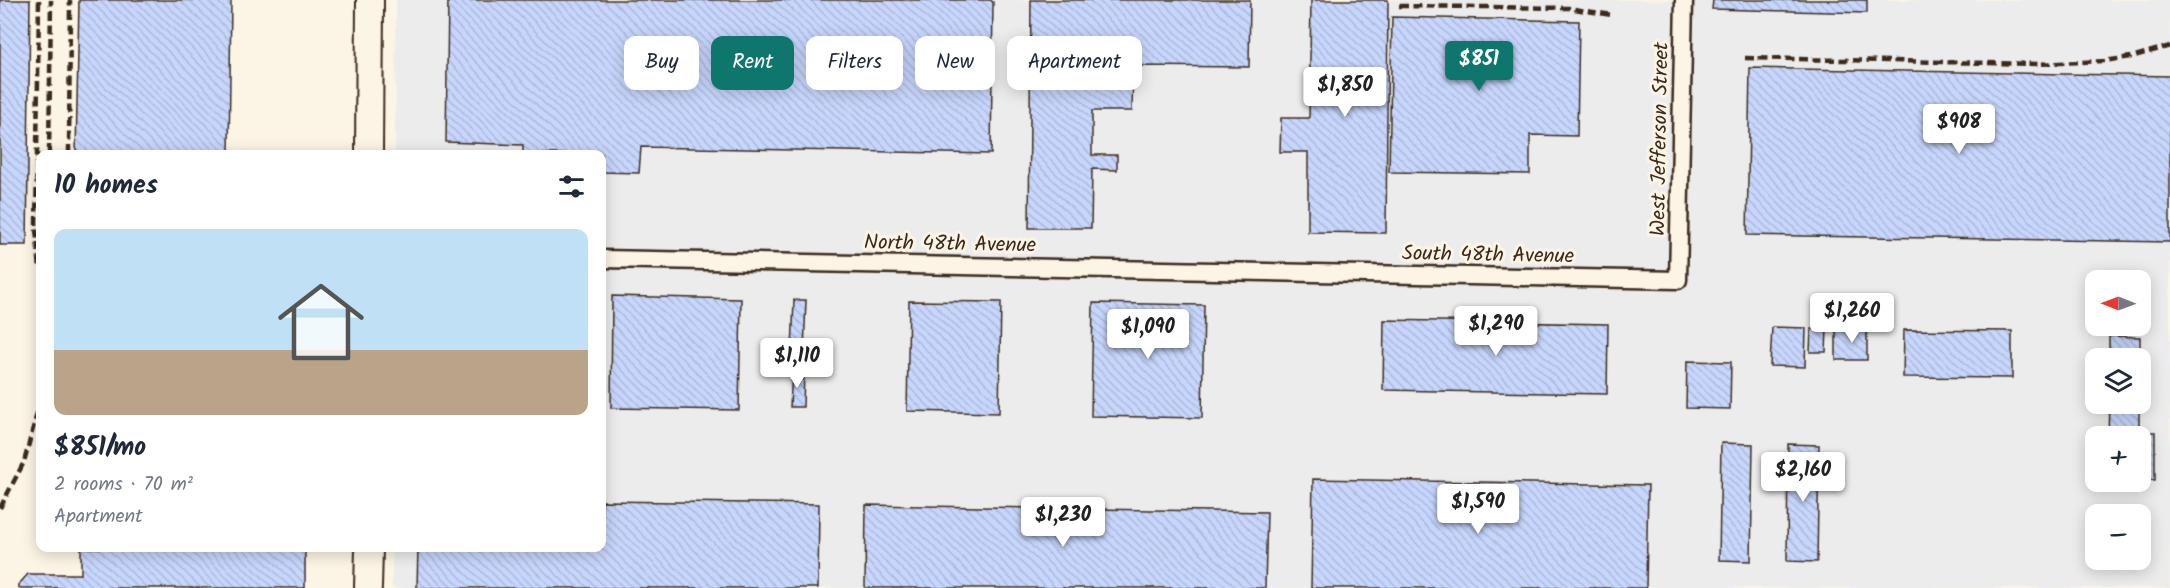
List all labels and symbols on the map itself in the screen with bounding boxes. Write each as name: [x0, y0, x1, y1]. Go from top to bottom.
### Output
pin: $851: [1443, 41, 1515, 92]
street label: West Jefferson Street: [1642, 41, 1679, 236]
pin: $1,850: [1296, 67, 1394, 118]
pin: $908: [1923, 104, 1995, 155]
street label: North 48th Avenue: [864, 226, 1037, 263]
street label: South 48th Avenue: [1401, 237, 1575, 274]
north arrow: [2085, 270, 2151, 336]
pin: $1,260: [1803, 293, 1901, 344]
pin: $1,290: [1447, 306, 1545, 357]
pin: $1,090: [1099, 309, 1197, 360]
pin: $1,110: [748, 338, 846, 389]
pin: $2,160: [1754, 452, 1852, 503]
pin: $1,590: [1429, 484, 1527, 535]
pin: $1,230: [1014, 497, 1112, 548]

